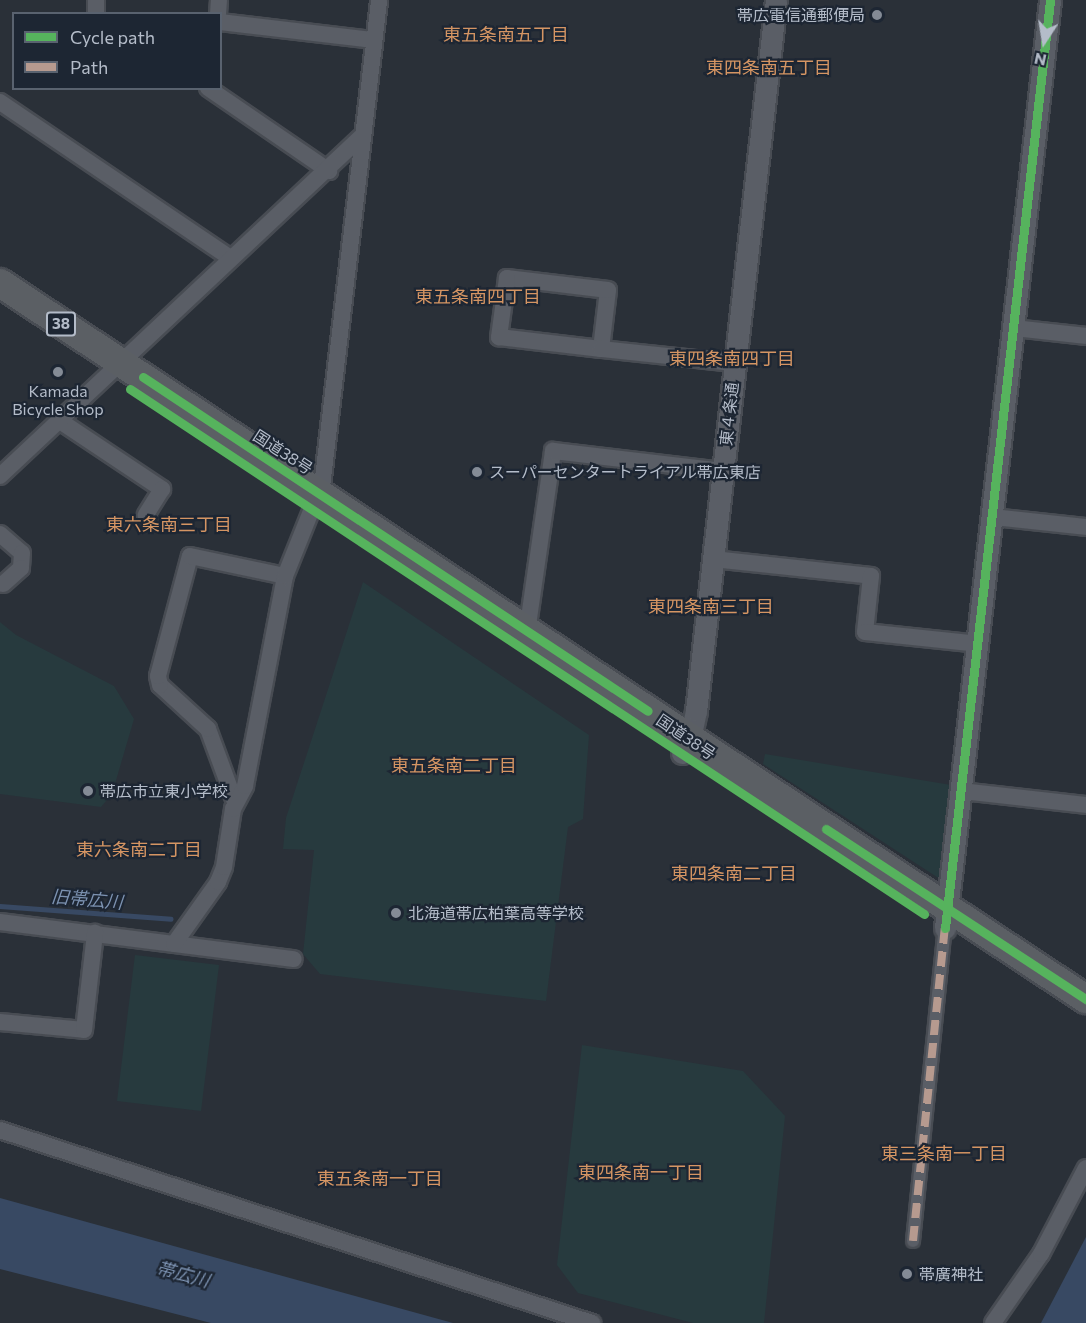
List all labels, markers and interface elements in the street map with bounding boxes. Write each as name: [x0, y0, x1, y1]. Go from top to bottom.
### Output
place label: 帯広電信通郵便局: [737, 5, 865, 25]
marker: 帯広電信通郵便局: [870, 8, 884, 22]
legend: [12, 12, 222, 90]
north arrow: [1014, 12, 1074, 72]
district label: 東五条南五丁目: [443, 23, 569, 45]
text: Cycle path: [70, 26, 155, 48]
text: N: [1032, 50, 1048, 71]
text: Path: [70, 56, 108, 78]
district label: 東四条南五丁目: [706, 56, 832, 78]
district label: 東五条南四丁目: [415, 285, 541, 307]
road number: 38: [44, 312, 78, 336]
district label: 東四条南四丁目: [669, 347, 795, 369]
marker: Kamada Bicycle Shop: [51, 365, 65, 379]
place label: Kamada Bicycle Shop: [12, 381, 104, 419]
street label: 東４条通: [716, 381, 742, 447]
street label: 国道38号: [250, 426, 316, 478]
place label: スーパーセンタートライアル帯広東店: [489, 462, 761, 482]
marker: スーパーセンタートライアル帯広東店: [470, 465, 484, 479]
district label: 東六条南三丁目: [106, 513, 232, 535]
district label: 東四条南三丁目: [648, 595, 774, 617]
street label: 国道38号: [653, 710, 719, 764]
district label: 東五条南二丁目: [391, 754, 517, 776]
place label: 帯広市立東小学校: [100, 781, 228, 801]
marker: 帯広市立東小学校: [81, 784, 95, 798]
district label: 東六条南二丁目: [76, 838, 202, 860]
district label: 東四条南二丁目: [671, 862, 797, 884]
water label: 旧帯広川: [50, 885, 124, 913]
place label: 北海道帯広柏葉高等学校: [408, 903, 584, 923]
marker: 北海道帯広柏葉高等学校: [389, 906, 403, 920]
district label: 東三条南一丁目: [881, 1142, 1007, 1164]
district label: 東四条南一丁目: [578, 1161, 704, 1183]
district label: 東五条南一丁目: [317, 1167, 443, 1189]
water label: 帯広川: [154, 1257, 212, 1291]
place label: 帯廣神社: [919, 1264, 983, 1284]
marker: 帯廣神社: [900, 1267, 914, 1281]

